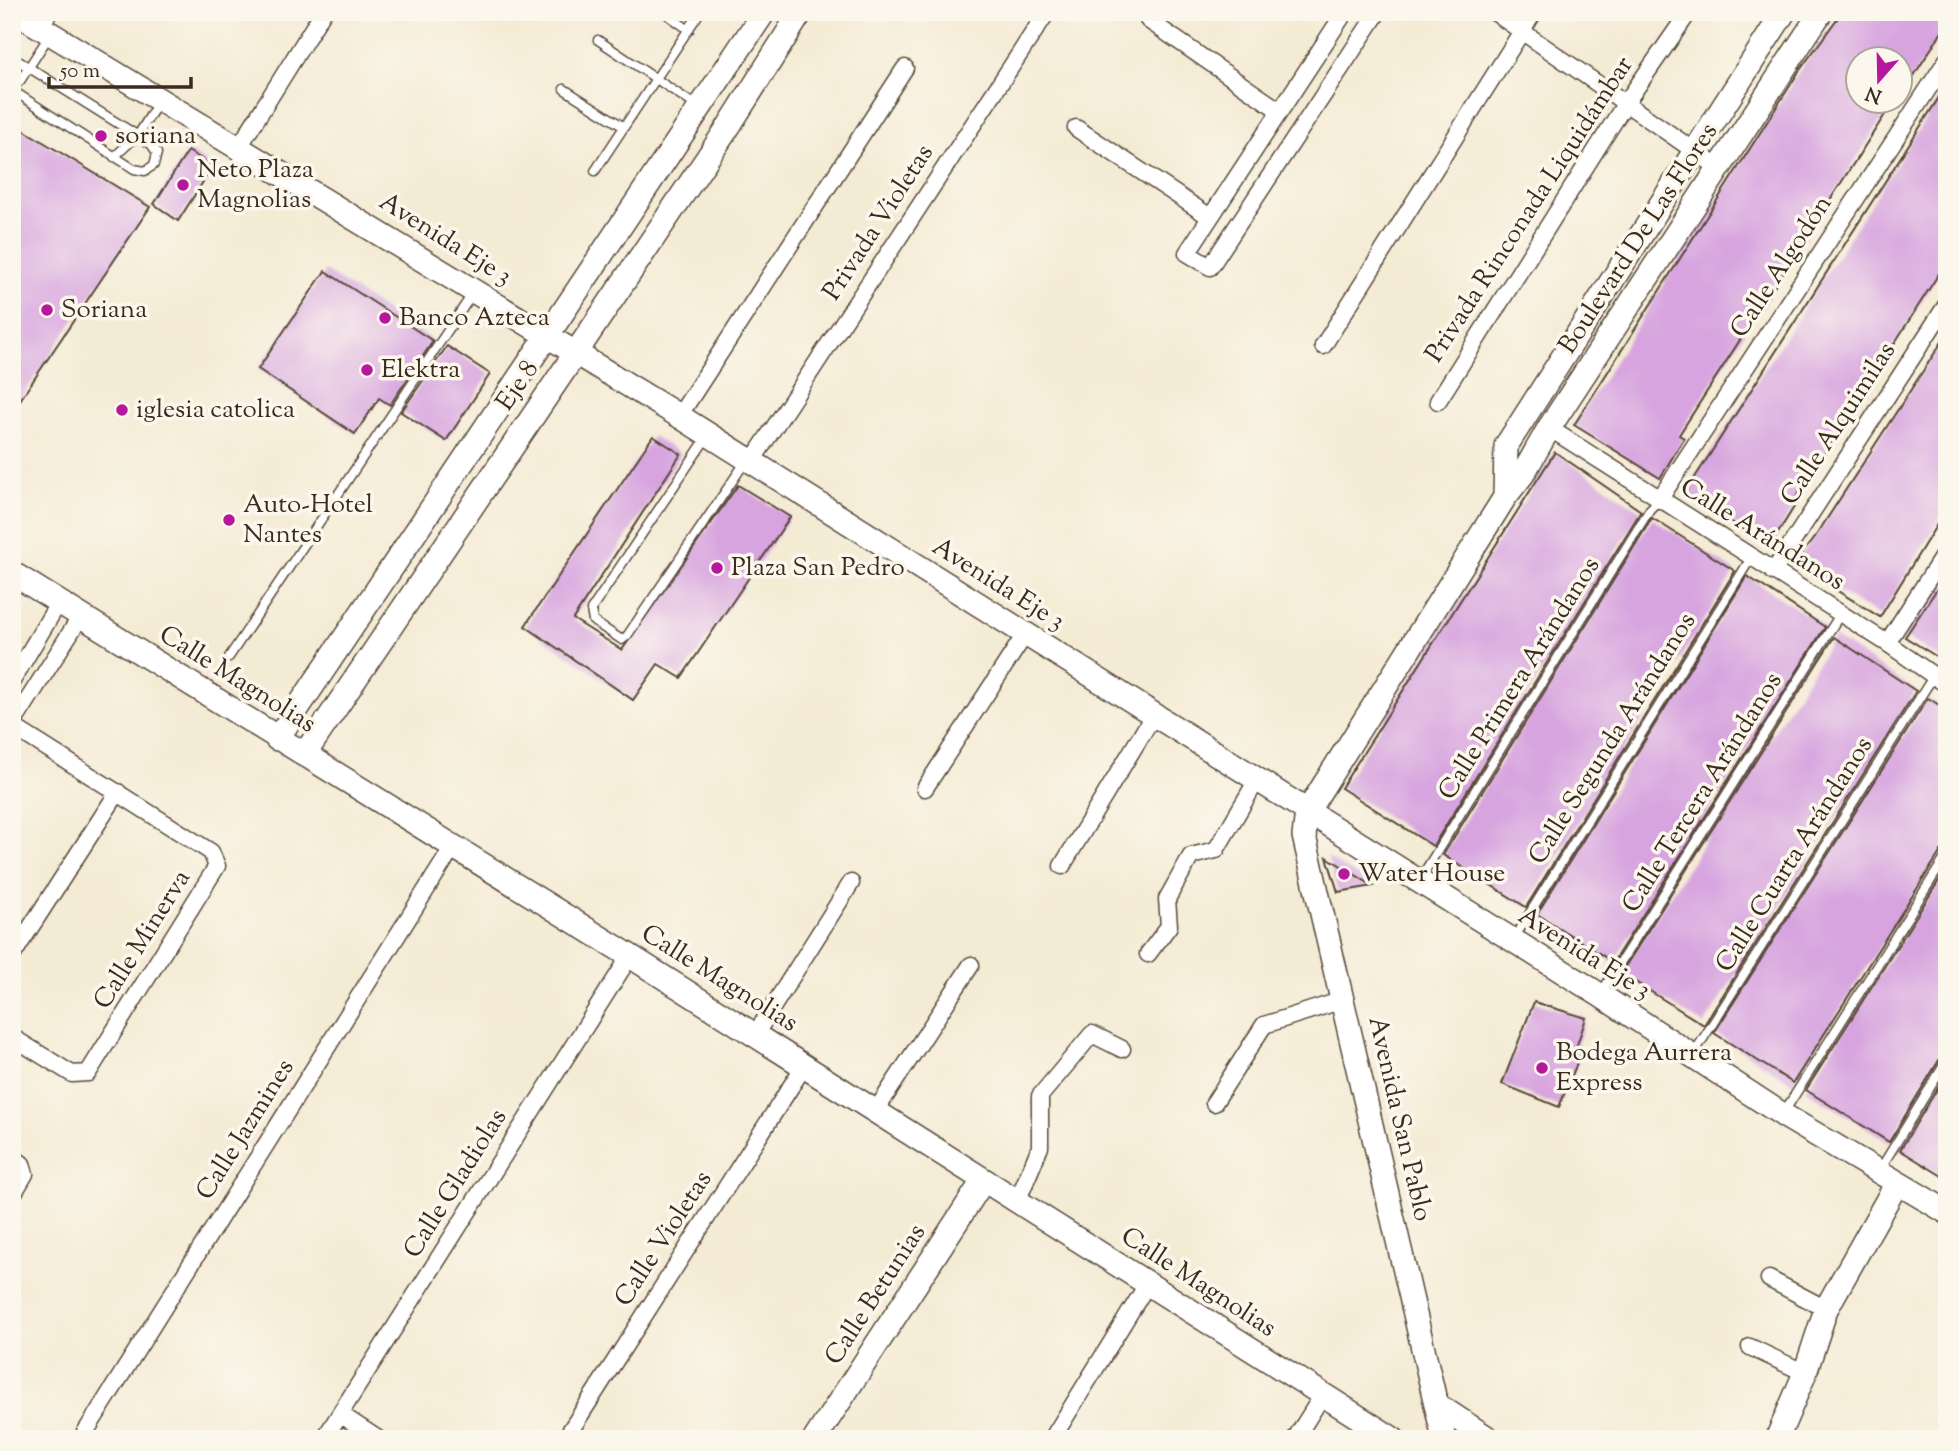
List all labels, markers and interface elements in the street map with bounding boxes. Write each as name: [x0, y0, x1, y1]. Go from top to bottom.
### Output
scale bar: [49, 46, 191, 90]
north arrow: [1843, 46, 1913, 116]
street label: Privada Rinconada Liquidámbar: [1417, 50, 1643, 370]
text: 50 m: [59, 57, 100, 87]
text: N: [1862, 78, 1886, 109]
street label: Boulevard De Las Flores: [1550, 116, 1728, 362]
place label: soriana: [115, 118, 196, 155]
marker: soriana: [93, 128, 109, 144]
street label: Privada Violetas: [815, 138, 943, 308]
place label: Neto Plaza Magnolias: [197, 152, 314, 219]
marker: Neto Plaza Magnolias: [175, 177, 191, 193]
street label: Avenida Eje 3: [371, 184, 519, 296]
street label: Calle Algodón: [1722, 188, 1842, 346]
place label: Soriana: [61, 292, 147, 329]
place label: Banco Azteca: [399, 300, 550, 337]
marker: Soriana: [39, 302, 55, 318]
marker: Banco Azteca: [377, 310, 393, 326]
street label: Calle Alquimilas: [1772, 335, 1906, 513]
place label: Elektra: [381, 352, 460, 389]
street label: Eje 8: [488, 353, 548, 419]
marker: Elektra: [359, 362, 375, 378]
place label: iglesia catolica: [136, 392, 295, 429]
marker: iglesia catolica: [114, 402, 130, 418]
street label: Calle Arándanos: [1672, 469, 1852, 601]
place label: Auto-Hotel Nantes: [243, 487, 373, 554]
marker: Auto-Hotel Nantes: [221, 512, 237, 528]
street label: Avenida Eje 3: [924, 529, 1072, 641]
place label: Plaza San Pedro: [731, 550, 905, 587]
street label: Calle Primera Arándanos: [1430, 550, 1610, 808]
marker: Plaza San Pedro: [709, 560, 725, 576]
street label: Calle Segunda Arándanos: [1520, 606, 1706, 872]
street label: Calle Magnolias: [151, 617, 323, 743]
street label: Calle Tercera Arándanos: [1614, 666, 1792, 920]
street label: Calle Cuarta Arándanos: [1707, 730, 1883, 980]
place label: Water House: [1358, 856, 1505, 893]
street label: Calle Minerva: [85, 863, 201, 1017]
marker: Water House: [1336, 866, 1352, 882]
street label: Avenida Eje 3: [1510, 898, 1658, 1010]
street label: Calle Magnolias: [633, 916, 805, 1042]
street label: Avenida San Pablo: [1357, 1013, 1441, 1225]
place label: Bodega Aurrera Express: [1556, 1035, 1732, 1102]
street label: Calle Jazmines: [188, 1052, 304, 1208]
marker: Bodega Aurrera Express: [1534, 1060, 1550, 1076]
street label: Calle Gladiolas: [395, 1102, 517, 1266]
street label: Calle Violetas: [606, 1164, 722, 1314]
street label: Calle Betunias: [816, 1217, 936, 1373]
street label: Calle Magnolias: [1113, 1219, 1283, 1347]

